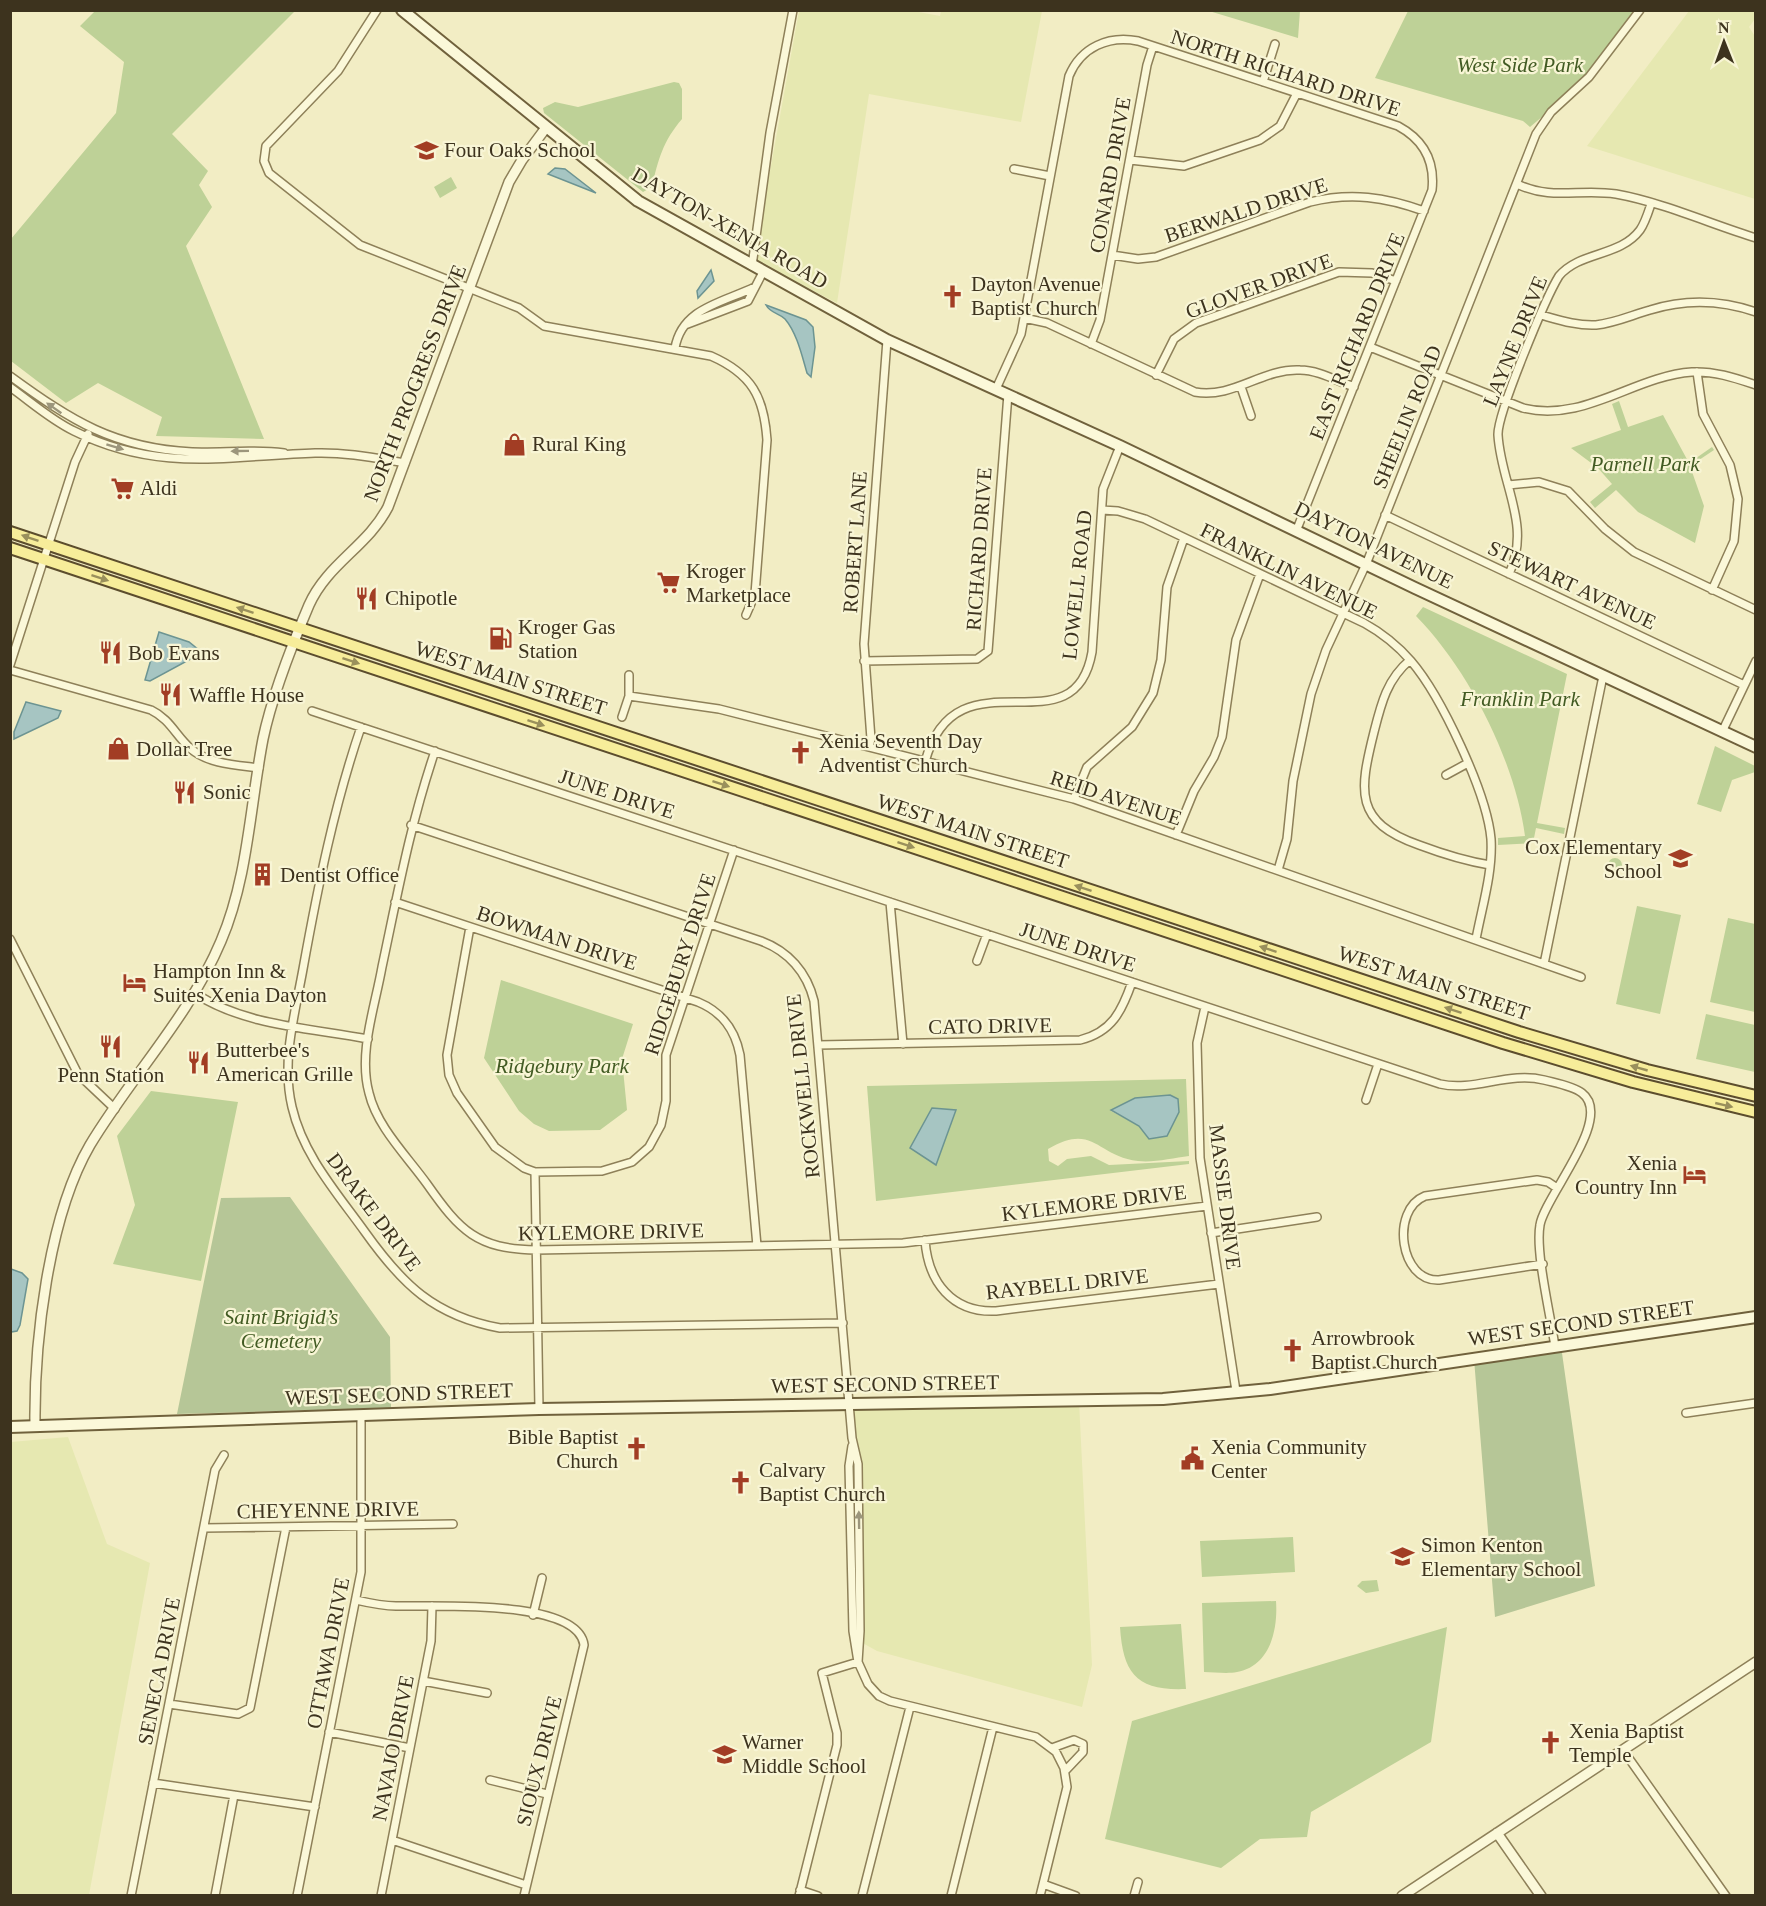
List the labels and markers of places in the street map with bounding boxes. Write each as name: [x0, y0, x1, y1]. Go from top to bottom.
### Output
school or university icon: Four Oaks School: [413, 137, 439, 163]
place label: Four Oaks School: [444, 138, 596, 162]
place label: Dayton Avenue Baptist Church: [971, 272, 1101, 320]
church icon: Dayton Avenue Baptist Church: [940, 283, 966, 309]
shop icon: Rural King: [501, 431, 527, 457]
place label: Rural King: [532, 432, 626, 456]
supermarket icon: Aldi: [109, 475, 135, 501]
place label: Aldi: [140, 476, 178, 500]
place label: Kroger Marketplace: [686, 559, 791, 607]
supermarket icon: Kroger Marketplace: [655, 570, 681, 596]
restaurant icon: Chipotle: [354, 585, 380, 611]
place label: Chipotle: [385, 586, 457, 610]
place label: Kroger Gas Station: [518, 615, 615, 663]
fuel station icon: Kroger Gas Station: [487, 626, 513, 652]
restaurant icon: Bob Evans: [97, 640, 123, 666]
place label: Bob Evans: [128, 641, 220, 665]
restaurant icon: Waffle House: [158, 682, 184, 708]
place label: Waffle House: [189, 683, 304, 707]
place label: Xenia Seventh Day Adventist Church: [819, 729, 983, 777]
shop icon: Dollar Tree: [105, 736, 131, 762]
place label: Dollar Tree: [136, 737, 232, 761]
church icon: Xenia Seventh Day Adventist Church: [788, 740, 814, 766]
restaurant icon: Sonic: [172, 779, 198, 805]
place label: Sonic: [203, 780, 251, 804]
place label: Cox Elementary School: [1525, 835, 1662, 883]
school or university icon: Cox Elementary School: [1667, 846, 1693, 872]
building icon: Dentist Office: [249, 862, 275, 888]
place label: Dentist Office: [280, 863, 399, 887]
place label: Hampton Inn & Suites Xenia Dayton: [153, 959, 327, 1007]
hotel icon: Hampton Inn & Suites Xenia Dayton: [122, 970, 148, 996]
restaurant icon: Penn Station: [98, 1034, 124, 1060]
place label: Butterbee's American Grille: [216, 1038, 353, 1086]
restaurant icon: Butterbee's American Grille: [185, 1049, 211, 1075]
place label: Penn Station: [58, 1063, 165, 1087]
place label: Xenia Country Inn: [1575, 1151, 1678, 1199]
hotel icon: Xenia Country Inn: [1682, 1162, 1708, 1188]
place label: Arrowbrook Baptist Church: [1311, 1326, 1438, 1374]
church icon: Arrowbrook Baptist Church: [1280, 1337, 1306, 1363]
place label: Bible Baptist Church: [508, 1425, 618, 1473]
place label: Xenia Community Center: [1211, 1435, 1367, 1483]
church icon: Bible Baptist Church: [623, 1436, 649, 1462]
public building icon: Xenia Community Center: [1180, 1446, 1206, 1472]
place label: Calvary Baptist Church: [759, 1458, 886, 1506]
church icon: Calvary Baptist Church: [728, 1469, 754, 1495]
place label: Simon Kenton Elementary School: [1421, 1533, 1582, 1581]
school or university icon: Simon Kenton Elementary School: [1390, 1544, 1416, 1570]
place label: Xenia Baptist Temple: [1569, 1719, 1684, 1767]
place label: Warner Middle School: [742, 1730, 866, 1778]
church icon: Xenia Baptist Temple: [1538, 1730, 1564, 1756]
school or university icon: Warner Middle School: [711, 1741, 737, 1767]

